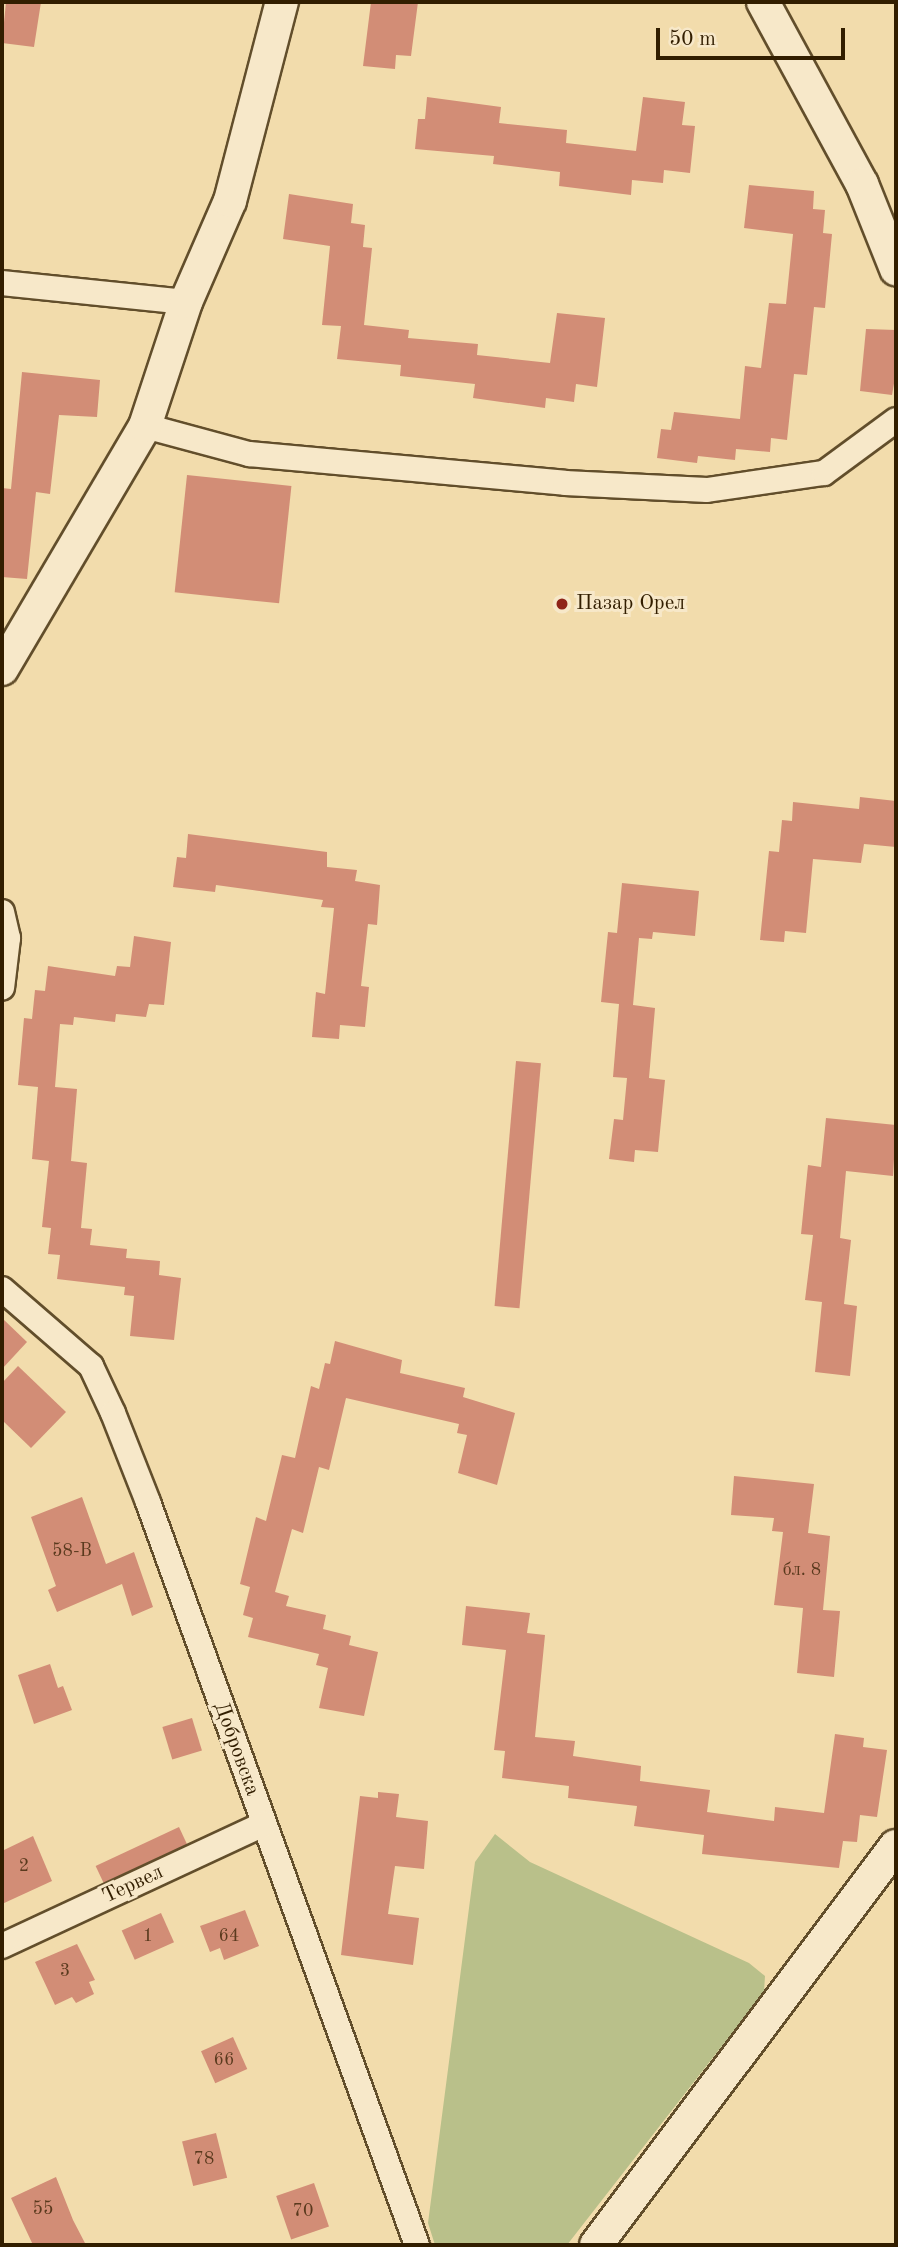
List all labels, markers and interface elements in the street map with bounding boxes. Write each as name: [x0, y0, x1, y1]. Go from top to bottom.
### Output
scale bar: [660, 14, 849, 58]
text: 50 m: [669, 29, 716, 50]
place label: Пазар Орел: [576, 591, 685, 617]
marker: Пазар Орел: [554, 596, 570, 612]
house number: 58-В: [52, 1540, 92, 1562]
house number: бл. 8: [783, 1559, 821, 1581]
street label: Добровска: [207, 1699, 265, 1799]
house number: 2: [19, 1855, 29, 1877]
street label: Тервел: [98, 1860, 168, 1910]
house number: 1: [143, 1925, 153, 1947]
house number: 64: [219, 1925, 239, 1947]
house number: 3: [60, 1960, 70, 1982]
house number: 66: [214, 2049, 234, 2071]
house number: 78: [194, 2148, 214, 2170]
house number: 55: [33, 2198, 53, 2220]
house number: 70: [293, 2200, 313, 2222]

